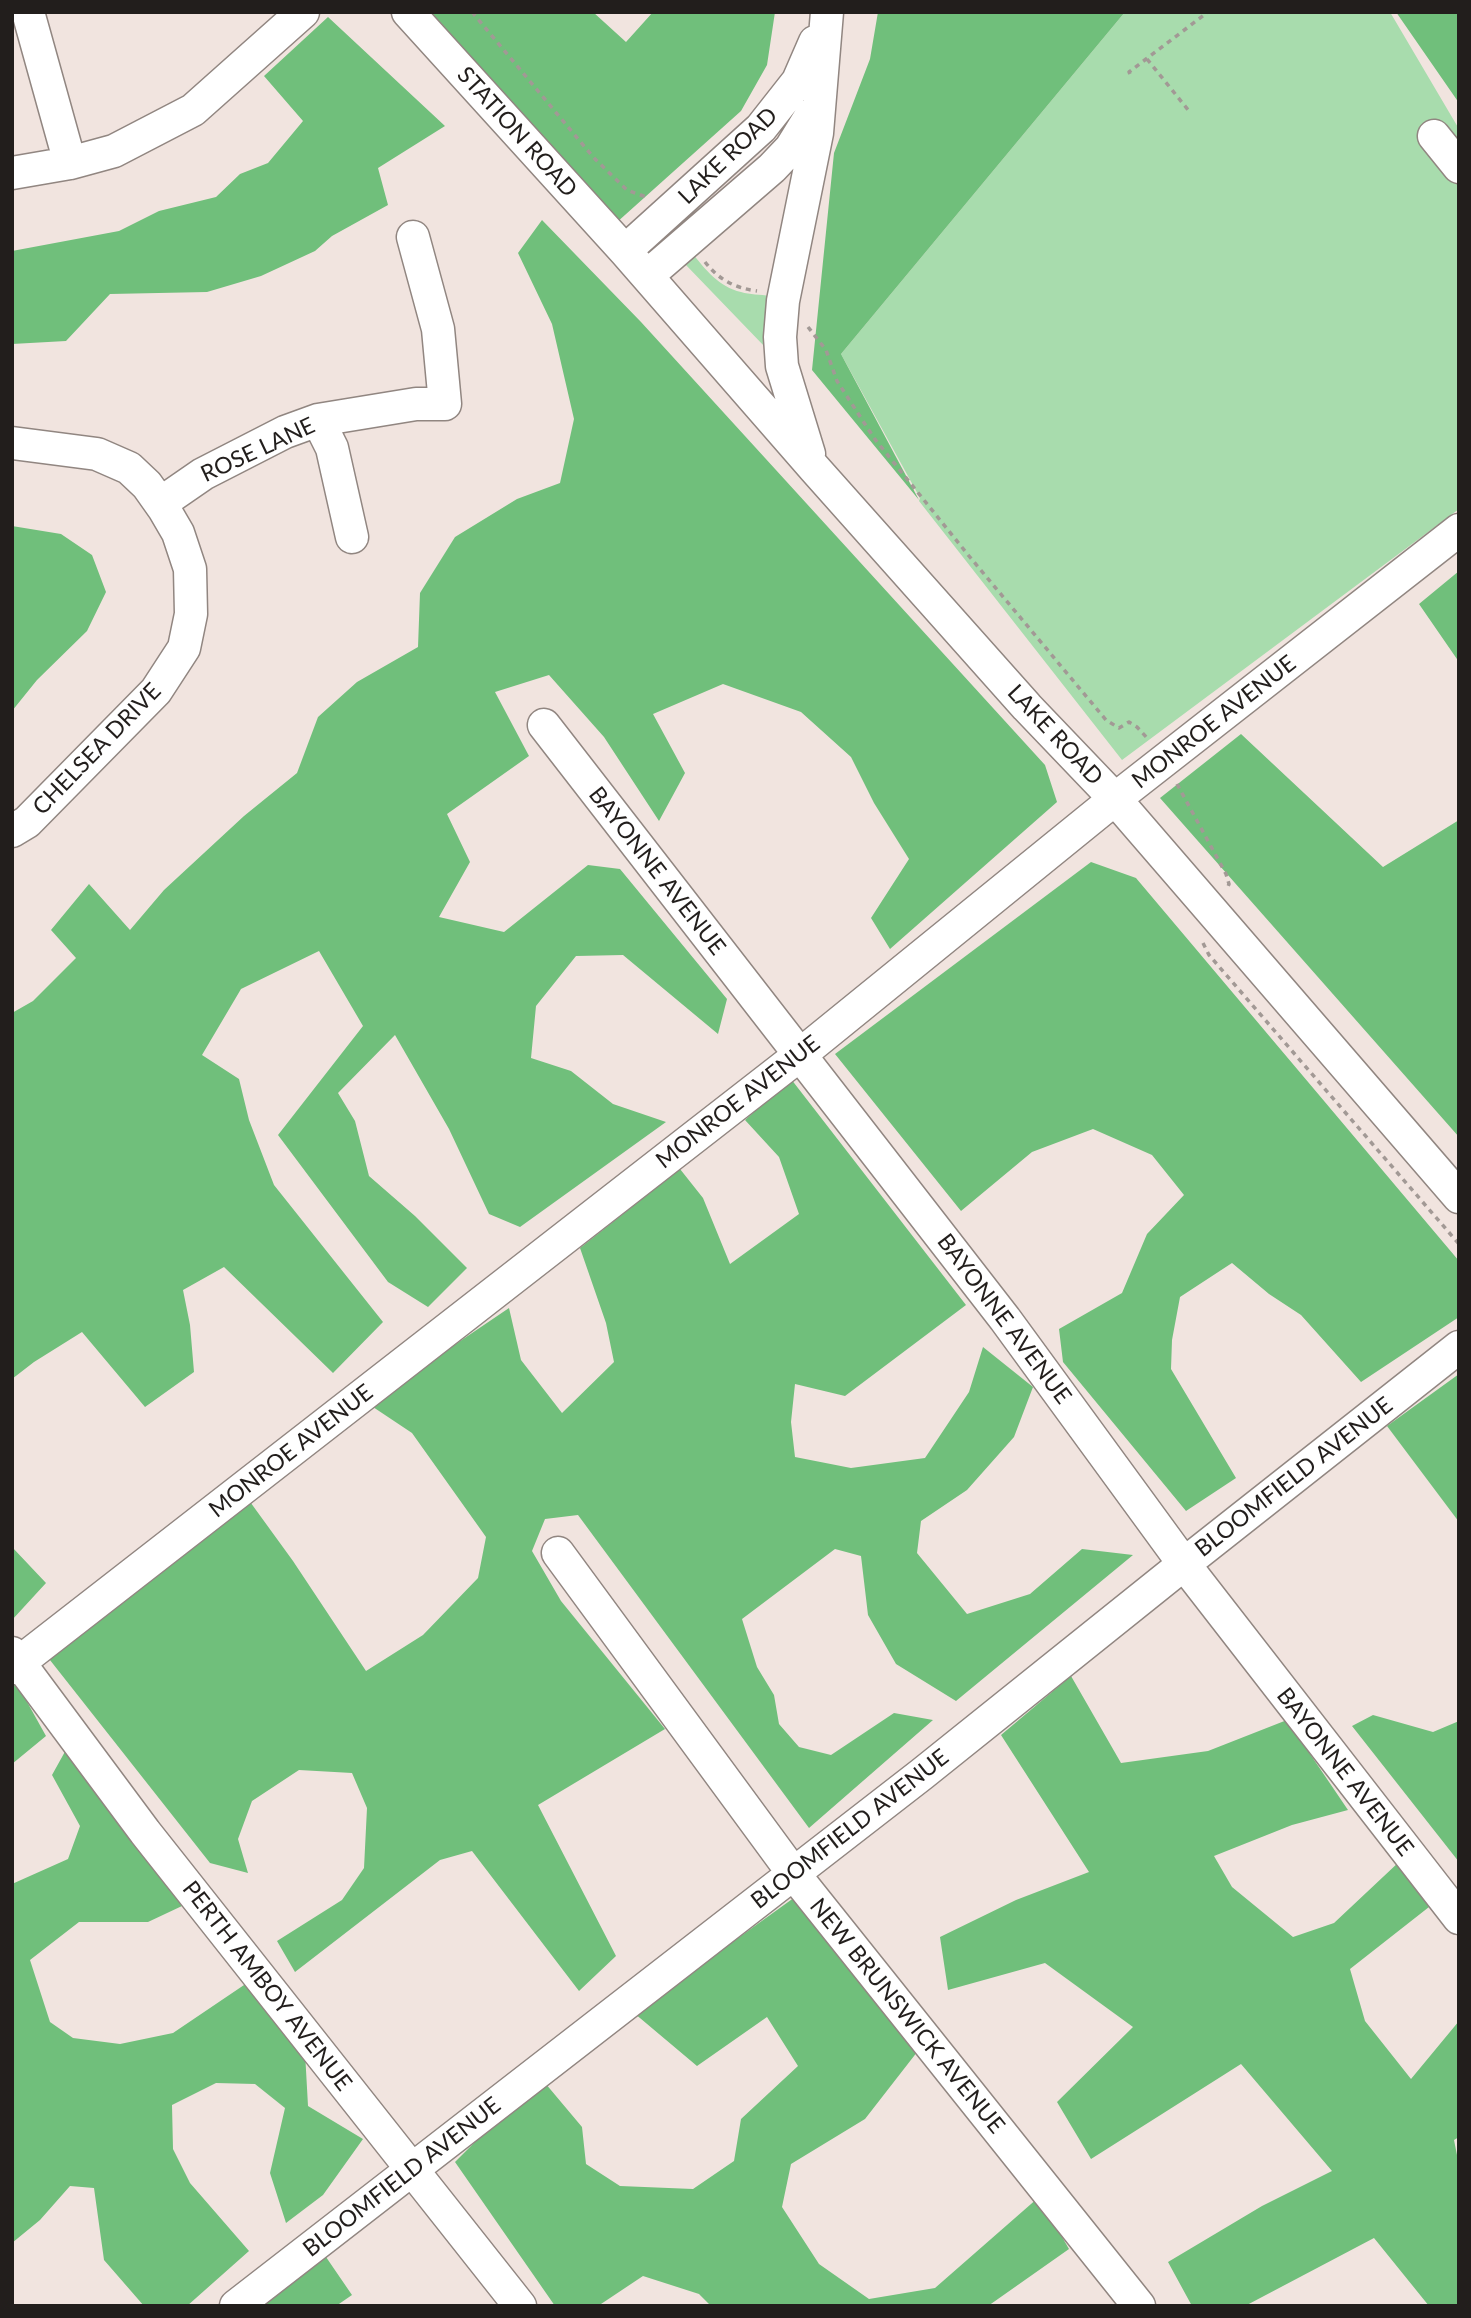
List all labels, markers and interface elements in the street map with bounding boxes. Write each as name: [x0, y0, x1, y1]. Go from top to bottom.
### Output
street label: STATION ROAD: [451, 61, 583, 203]
street label: LAKE ROAD: [673, 102, 783, 210]
street label: ROSE LANE: [197, 412, 319, 488]
street label: MONROE AVENUE: [1127, 650, 1301, 794]
street label: CHELSEA DRIVE: [27, 677, 167, 821]
street label: LAKE ROAD: [1002, 679, 1108, 791]
street label: BAYONNE AVENUE: [583, 781, 731, 961]
street label: MONROE AVENUE: [651, 1030, 825, 1174]
street label: BAYONNE AVENUE: [931, 1229, 1077, 1409]
street label: MONROE AVENUE: [204, 1379, 378, 1523]
street label: BLOOMFIELD AVENUE: [1190, 1391, 1398, 1563]
street label: BAYONNE AVENUE: [1271, 1682, 1419, 1862]
street label: BLOOMFIELD AVENUE: [746, 1743, 954, 1915]
street label: PERTH AMBOY AVENUE: [177, 1876, 357, 2096]
street label: NEW BRUNSWICK AVENUE: [804, 1893, 1010, 2139]
street label: BLOOMFIELD AVENUE: [298, 2091, 506, 2263]

